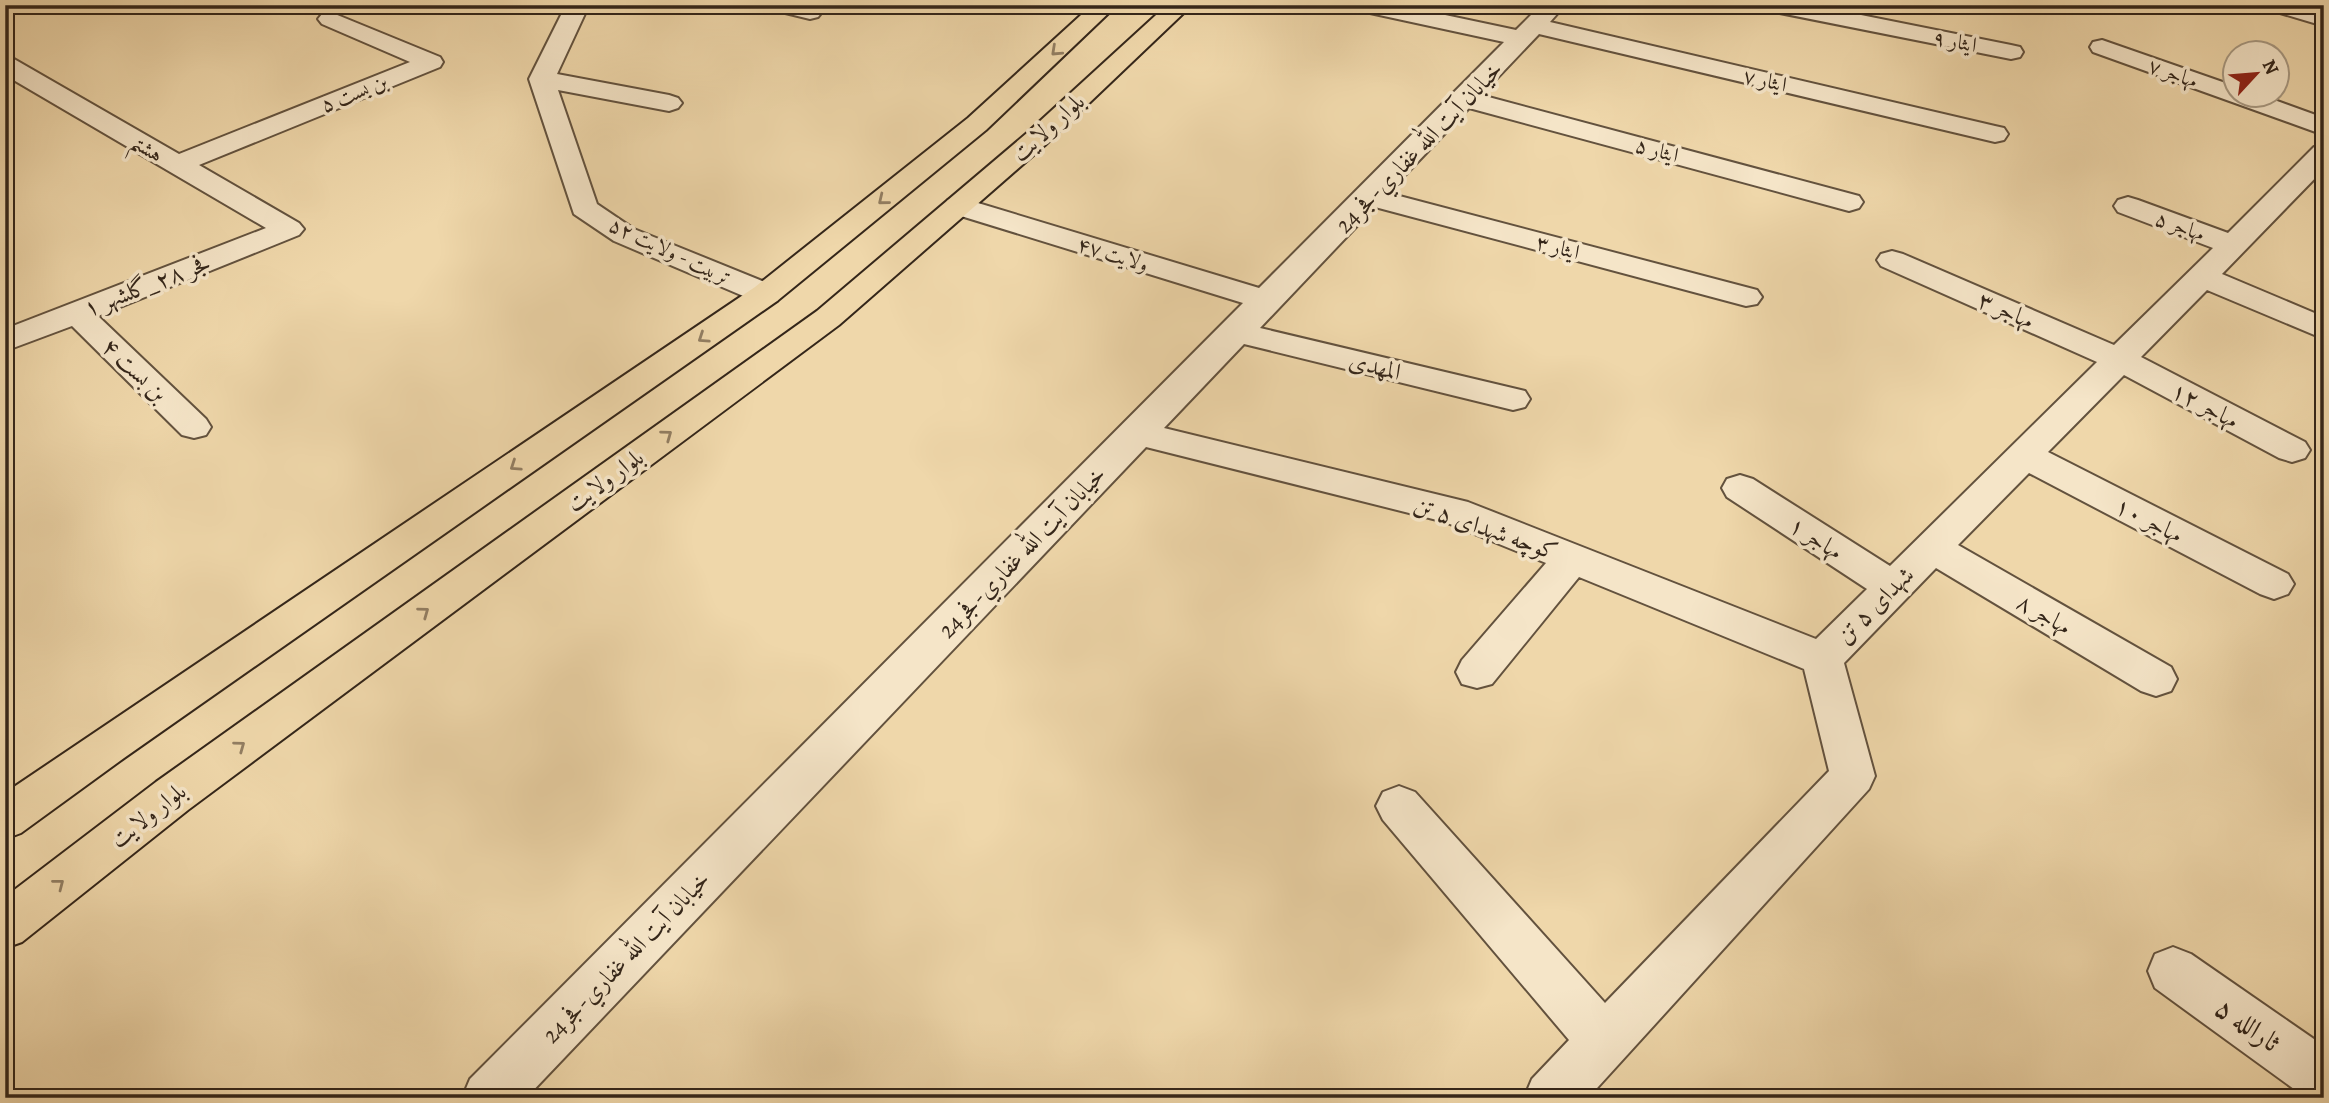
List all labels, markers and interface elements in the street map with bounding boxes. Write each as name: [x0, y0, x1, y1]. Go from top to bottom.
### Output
street label: ایثار ۹: [1931, 23, 1979, 59]
north arrow: [2220, 38, 2290, 108]
one-way arrow: [1051, 43, 1064, 56]
street label: مهاجر ۷: [2144, 51, 2202, 95]
street label: خيابان آيت الله غفاري-فجر24: [1326, 52, 1512, 242]
text: N: [2256, 55, 2285, 79]
street label: ایثار ۷: [1740, 61, 1790, 99]
street label: بن بست ۵: [316, 67, 392, 119]
street label: بلوار ولایت: [1004, 86, 1092, 168]
street label: هشتم: [122, 127, 168, 175]
street label: ایثار ۵: [1632, 131, 1682, 169]
one-way arrow: [879, 191, 891, 204]
street label: مهاجر ۵: [2151, 204, 2209, 248]
street label: تربیت - ولایت ۵۲: [604, 211, 736, 291]
street label: ایثار ۳: [1533, 228, 1583, 266]
street label: ولایت ۴۷: [1074, 230, 1152, 278]
street label: فجر ۲۸_گلشهر ۱: [79, 246, 215, 324]
street label: مهاجر ۳: [1973, 284, 2039, 336]
one-way arrow: [698, 329, 711, 342]
street label: بن بست ۴: [95, 331, 175, 410]
street label: المهدی: [1346, 344, 1404, 388]
street label: مهاجر ۱۲: [2166, 374, 2244, 436]
one-way arrow: [659, 431, 672, 443]
street label: بلوار ولایت: [560, 441, 650, 519]
street label: خيابان آيت الله غفاري-فجر24: [929, 457, 1115, 647]
one-way arrow: [510, 458, 523, 470]
street label: کوچه شهدای ۵ تن: [1409, 488, 1562, 569]
street label: مهاجر ۱۰: [2110, 489, 2188, 551]
street label: مهاجر ۱: [1783, 509, 1849, 567]
street label: شهدای ۵ تن: [1829, 559, 1921, 651]
street label: مهاجر ۸: [2011, 586, 2077, 642]
one-way arrow: [416, 608, 429, 621]
one-way arrow: [232, 742, 245, 754]
street label: بلوار ولایت: [103, 775, 193, 855]
street label: خيابان آيت الله غفاري-فجر24: [533, 862, 719, 1052]
one-way arrow: [51, 879, 64, 892]
street label: ثارالله ۵: [2207, 989, 2288, 1061]

